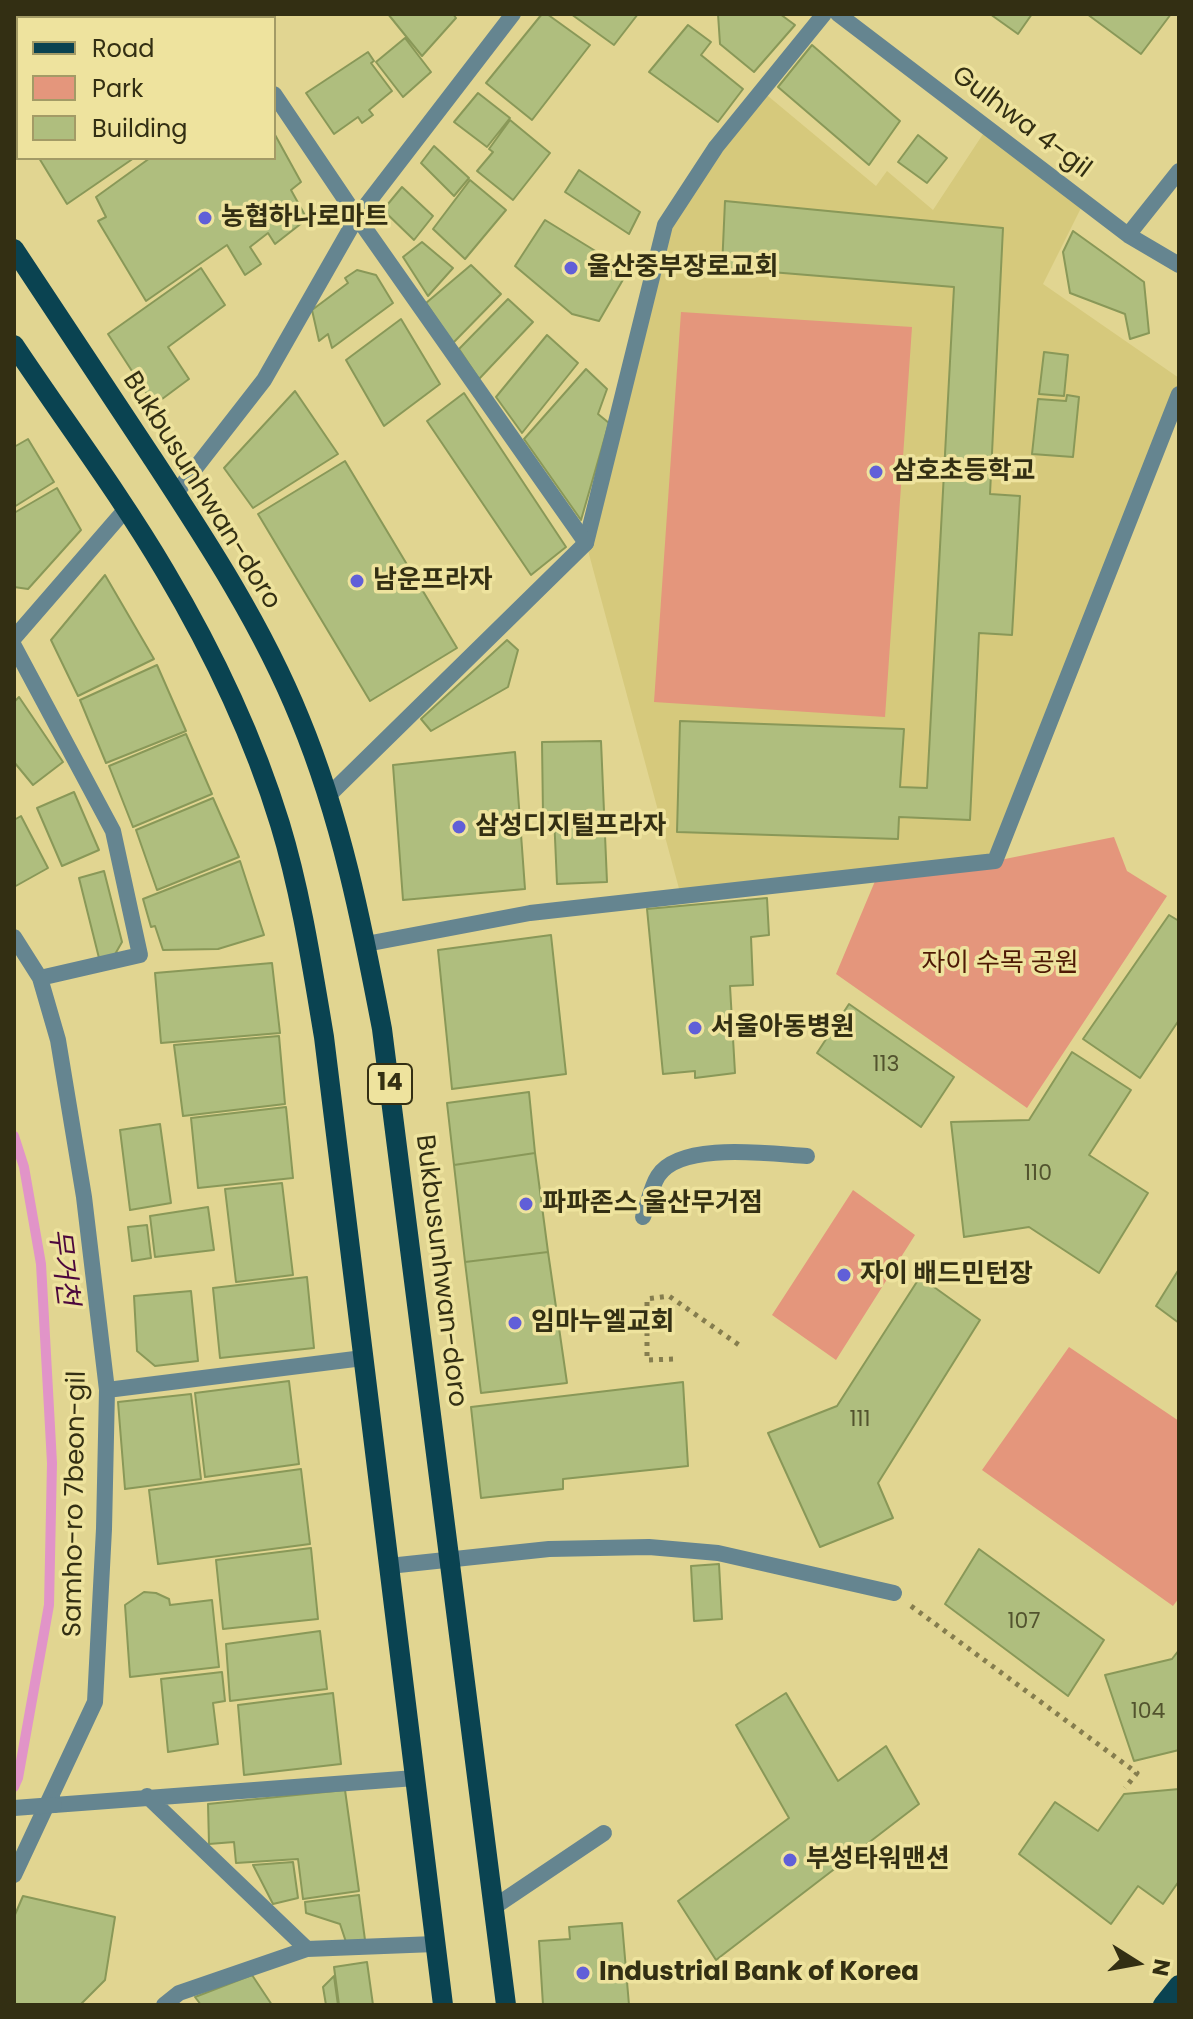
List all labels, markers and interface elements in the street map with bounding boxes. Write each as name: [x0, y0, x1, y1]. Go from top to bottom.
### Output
legend: [16, 16, 276, 160]
text: Road: [92, 32, 154, 65]
street label: Gulhwa 4-gil: [945, 60, 1097, 186]
text: Park: [92, 72, 143, 105]
text: Building: [92, 112, 188, 145]
place label: 농협하나로마트: [221, 202, 388, 234]
marker: 농협하나로마트: [196, 209, 214, 227]
place label: 울산중부장로교회: [587, 252, 778, 284]
marker: 울산중부장로교회: [562, 259, 580, 277]
street label: Bukbusunhwan-doro: [115, 367, 287, 615]
place label: 삼호초등학교: [892, 456, 1036, 488]
marker: 삼호초등학교: [867, 463, 885, 481]
place label: 남운프라자: [373, 565, 493, 597]
marker: 남운프라자: [348, 572, 366, 590]
place label: 삼성디지털프라자: [475, 811, 666, 843]
marker: 삼성디지털프라자: [450, 818, 468, 836]
park label: 자이 수목 공원: [921, 948, 1079, 980]
place label: 서울아동병원: [711, 1012, 855, 1044]
marker: 서울아동병원: [686, 1019, 704, 1037]
house number: 113: [872, 1052, 900, 1078]
road number: 14: [368, 1064, 412, 1104]
street label: Bukbusunhwan-doro: [408, 1133, 472, 1409]
house number: 110: [1024, 1161, 1052, 1187]
place label: 파파존스 울산무거점: [542, 1188, 763, 1220]
marker: 파파존스 울산무거점: [517, 1195, 535, 1213]
water label: 무거천: [41, 1227, 83, 1307]
place label: 자이 배드민턴장: [860, 1259, 1033, 1291]
marker: 자이 배드민턴장: [835, 1266, 853, 1284]
place label: 임마누엘교회: [531, 1307, 675, 1339]
marker: 임마누엘교회: [506, 1314, 524, 1332]
street label: Samho-ro 7beon-gil: [58, 1371, 94, 1637]
house number: 111: [849, 1407, 871, 1433]
house number: 107: [1008, 1609, 1040, 1635]
house number: 104: [1131, 1699, 1165, 1725]
place label: 부성타워맨션: [806, 1844, 950, 1876]
marker: 부성타워맨션: [781, 1851, 799, 1869]
north arrow: [1097, 1923, 1177, 2003]
place label: Industrial Bank of Korea: [599, 1957, 919, 1989]
text: N: [1144, 1957, 1178, 1979]
marker: Industrial Bank of Korea: [574, 1964, 592, 1982]

